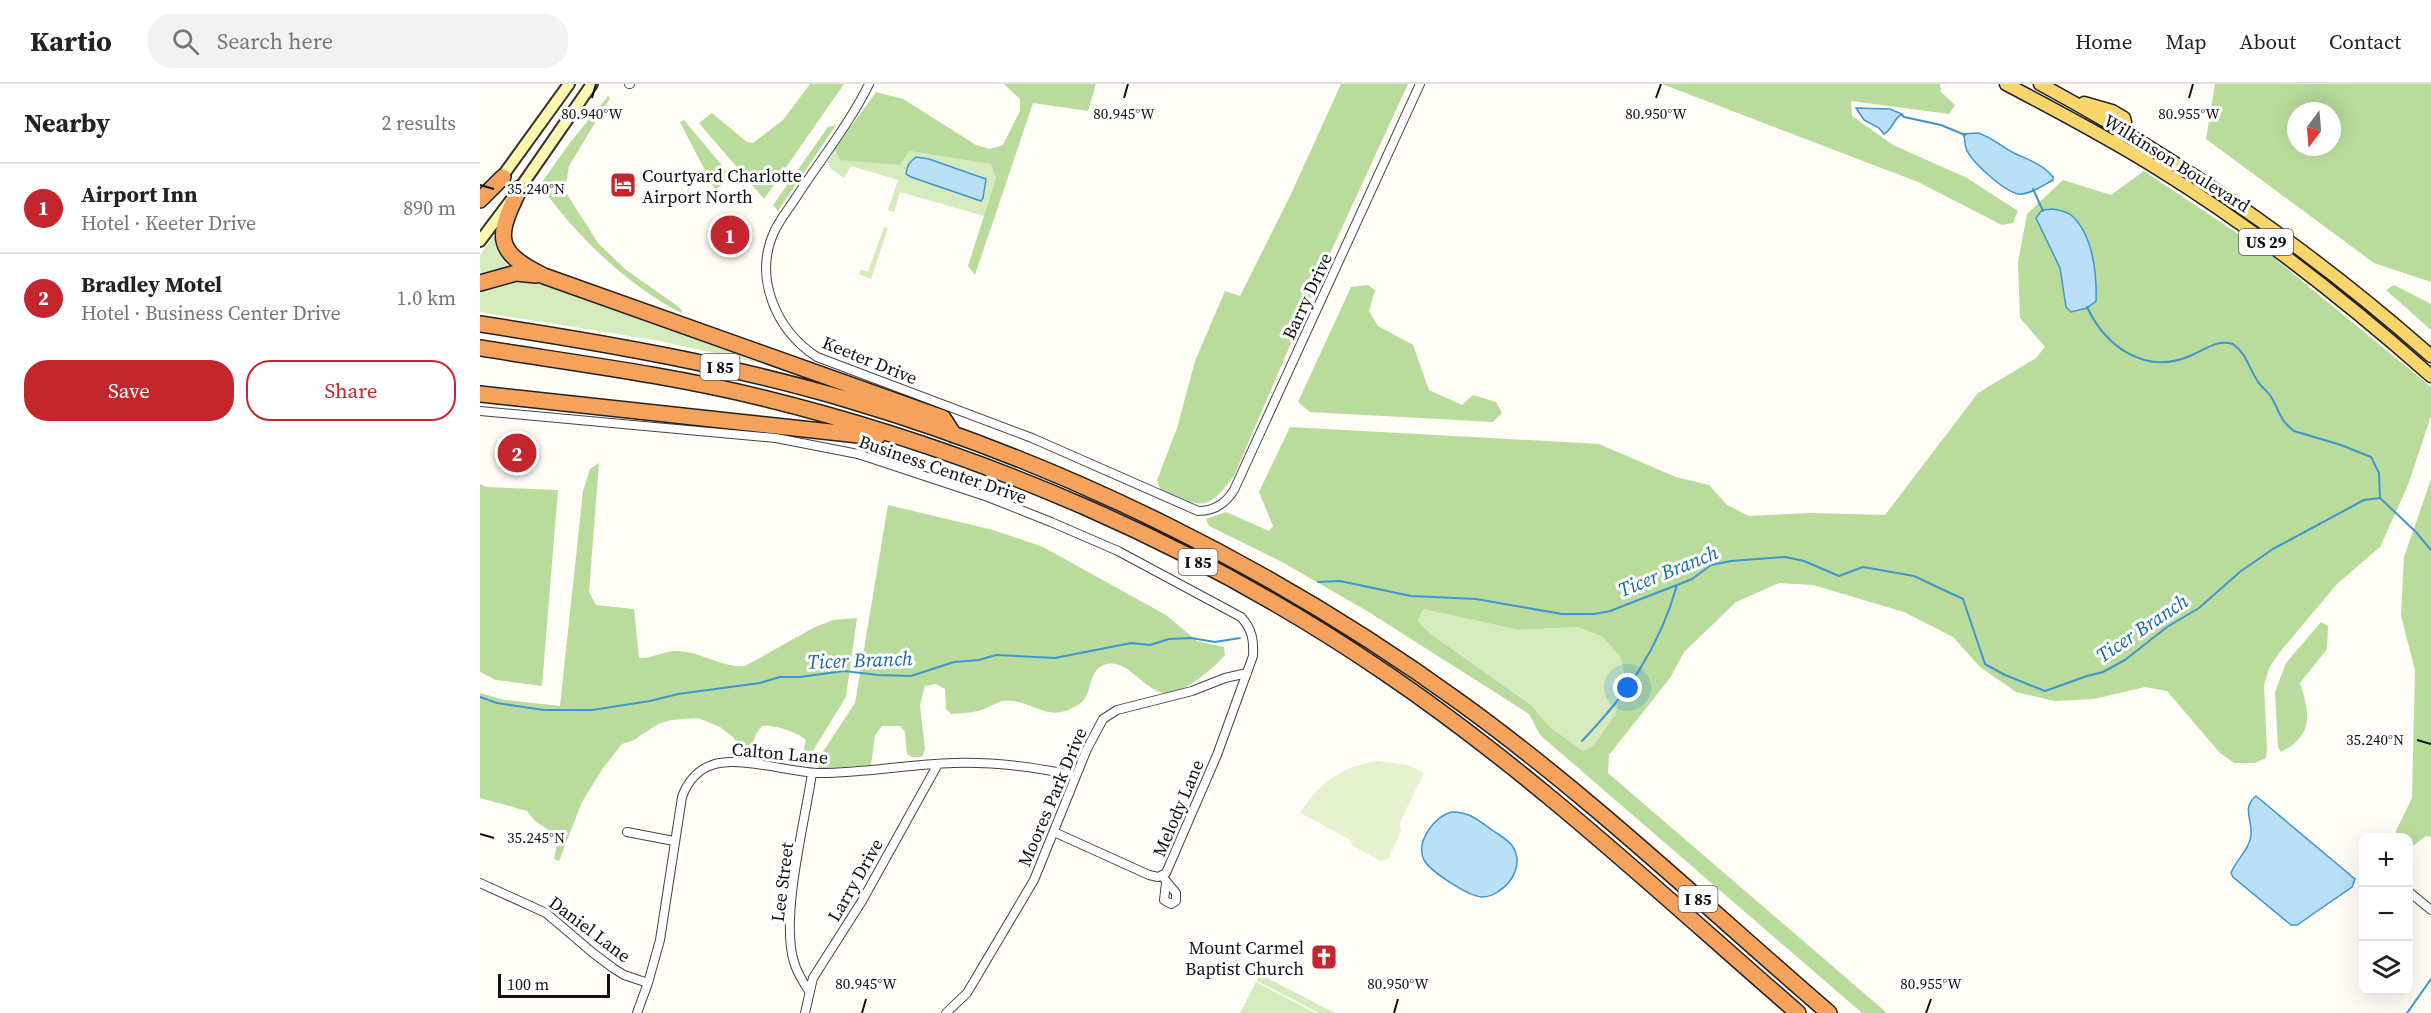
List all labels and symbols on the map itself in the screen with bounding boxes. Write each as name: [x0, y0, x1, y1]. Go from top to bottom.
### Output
north arrow: [2287, 102, 2341, 156]
text: 80.940°W: [561, 103, 623, 124]
text: 80.945°W: [1093, 103, 1155, 124]
text: 80.950°W: [1625, 103, 1687, 124]
text: 80.955°W: [2158, 103, 2220, 124]
street label: Wilkinson Boulevard: [2099, 108, 2255, 218]
place label: Courtyard Charlotte Airport North: [642, 163, 802, 209]
hotel icon: Courtyard Charlotte Airport North: [608, 170, 638, 200]
text: 35.240°N: [507, 178, 565, 199]
pin: 1: [710, 212, 750, 258]
road number: US 29: [2239, 229, 2293, 255]
street label: Barry Drive: [1276, 249, 1338, 343]
street label: Keeter Drive: [819, 330, 921, 390]
road number: I 85: [700, 354, 740, 380]
street label: Business Center Drive: [856, 429, 1030, 509]
pin: 2: [498, 430, 537, 476]
water label: Ticer Branch: [1614, 538, 1722, 604]
road number: I 85: [1178, 549, 1218, 575]
water label: Ticer Branch: [2090, 587, 2194, 669]
water label: Ticer Branch: [807, 644, 913, 676]
your location: [1613, 673, 1642, 702]
street label: Moores Park Drive: [1011, 724, 1093, 870]
text: 35.240°N: [2346, 729, 2404, 750]
street label: Calton Lane: [731, 736, 829, 770]
street label: Melody Lane: [1146, 756, 1210, 860]
text: 35.245°N: [507, 827, 565, 848]
street label: Larry Drive: [821, 834, 889, 926]
street label: Lee Street: [765, 841, 799, 923]
road number: I 85: [1678, 886, 1718, 912]
street label: Daniel Lane: [544, 890, 636, 968]
place label: Mount Carmel Baptist Church: [1185, 935, 1304, 981]
church icon: Mount Carmel Baptist Church: [1309, 942, 1339, 972]
scale bar: [498, 971, 610, 998]
text: 80.945°W: [835, 973, 897, 994]
text: 80.950°W: [1367, 973, 1429, 994]
text: 80.955°W: [1900, 973, 1962, 994]

